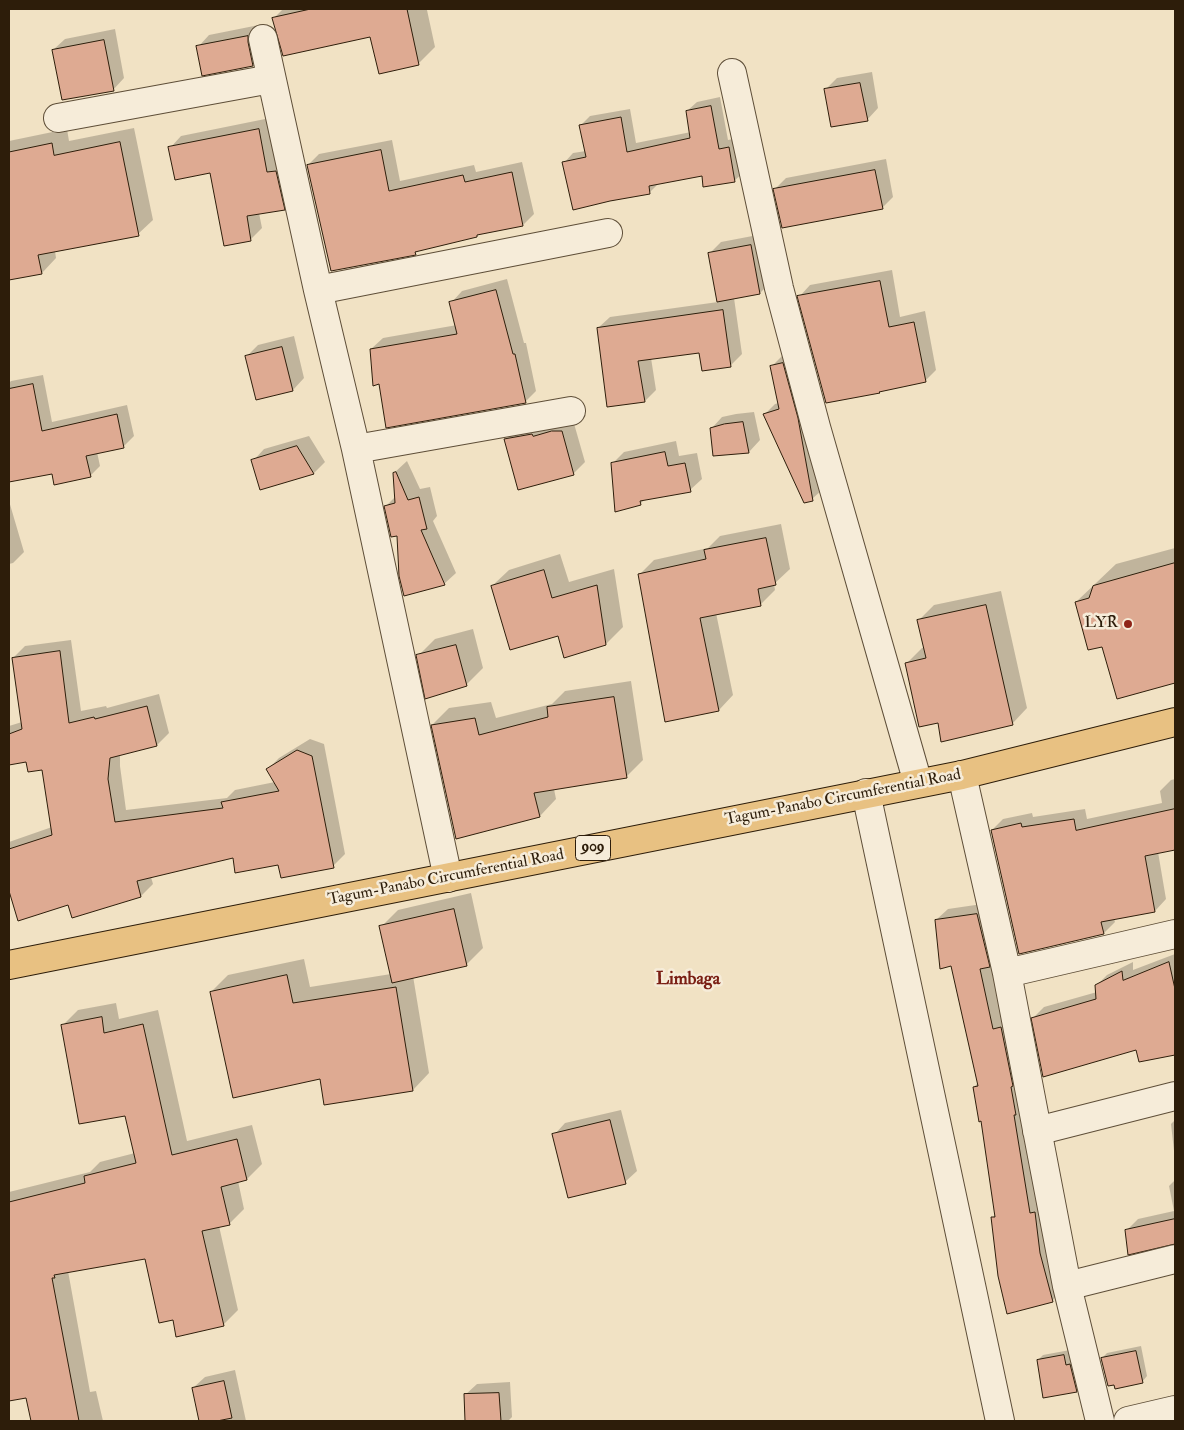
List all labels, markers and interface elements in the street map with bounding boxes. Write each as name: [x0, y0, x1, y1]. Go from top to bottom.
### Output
place label: LYR: [1084, 614, 1118, 634]
marker: LYR: [1122, 618, 1134, 630]
street label: Tagum-Panabo Circumferential Road: [723, 766, 963, 830]
road number: 909: [576, 836, 610, 860]
street label: Tagum-Panabo Circumferential Road: [326, 846, 566, 910]
district label: Limbaga: [656, 969, 720, 991]

